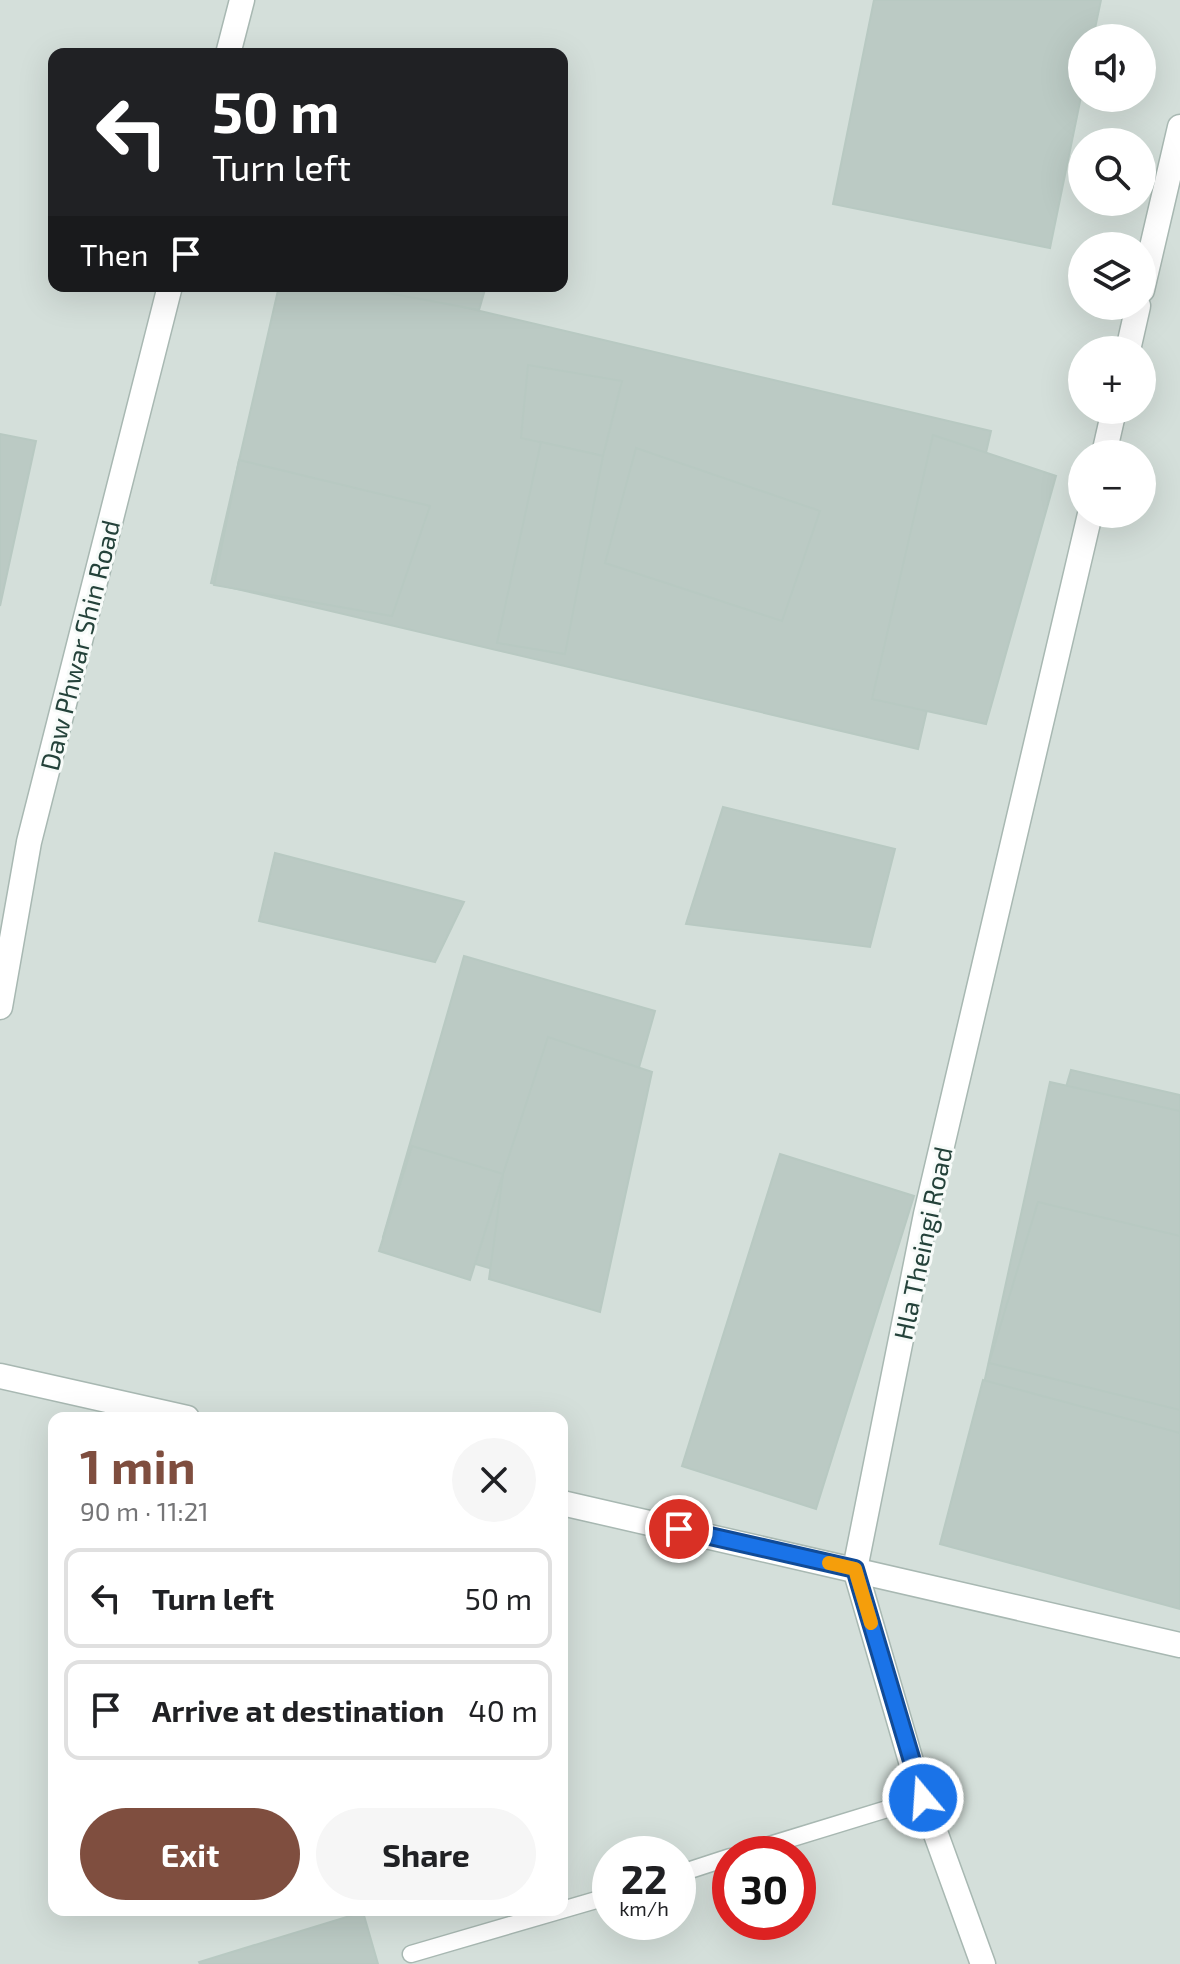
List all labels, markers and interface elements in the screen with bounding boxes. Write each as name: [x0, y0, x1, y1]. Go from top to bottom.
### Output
map controls: [1068, 24, 1156, 528]
button: sound: [1068, 24, 1156, 112]
text: 50 m: [212, 77, 340, 144]
icon: left: [80, 80, 184, 184]
button: search: [1068, 128, 1156, 216]
text: Turn left: [212, 145, 351, 188]
icon: arrive: [164, 232, 208, 276]
button: layers: [1068, 232, 1156, 320]
text: Then: [80, 236, 148, 272]
button: +: [1068, 336, 1156, 424]
button: −: [1068, 440, 1156, 528]
street label: Daw Phwar Shin Road: [33, 517, 125, 773]
street label: Hla Theingi Road: [886, 1143, 958, 1343]
text: 1 min: [80, 1436, 196, 1494]
button: close: [452, 1438, 536, 1522]
text: 90 m · 11:21: [80, 1495, 209, 1526]
pin: [645, 1495, 713, 1563]
icon: arrive: [657, 1507, 701, 1551]
icon: left: [84, 1576, 128, 1620]
text: Turn left: [152, 1580, 274, 1616]
text: 50 m: [465, 1580, 532, 1616]
icon: arrive: [84, 1688, 128, 1732]
text: Arrive at destination: [152, 1692, 444, 1728]
text: 40 m: [468, 1692, 538, 1728]
position arrow: [881, 1756, 965, 1840]
button: Exit: [80, 1808, 300, 1900]
button: Share: [316, 1808, 536, 1900]
speed limit sign: 30: [712, 1836, 816, 1940]
text: 22: [621, 1854, 667, 1902]
text: km/h: [619, 1896, 669, 1920]

